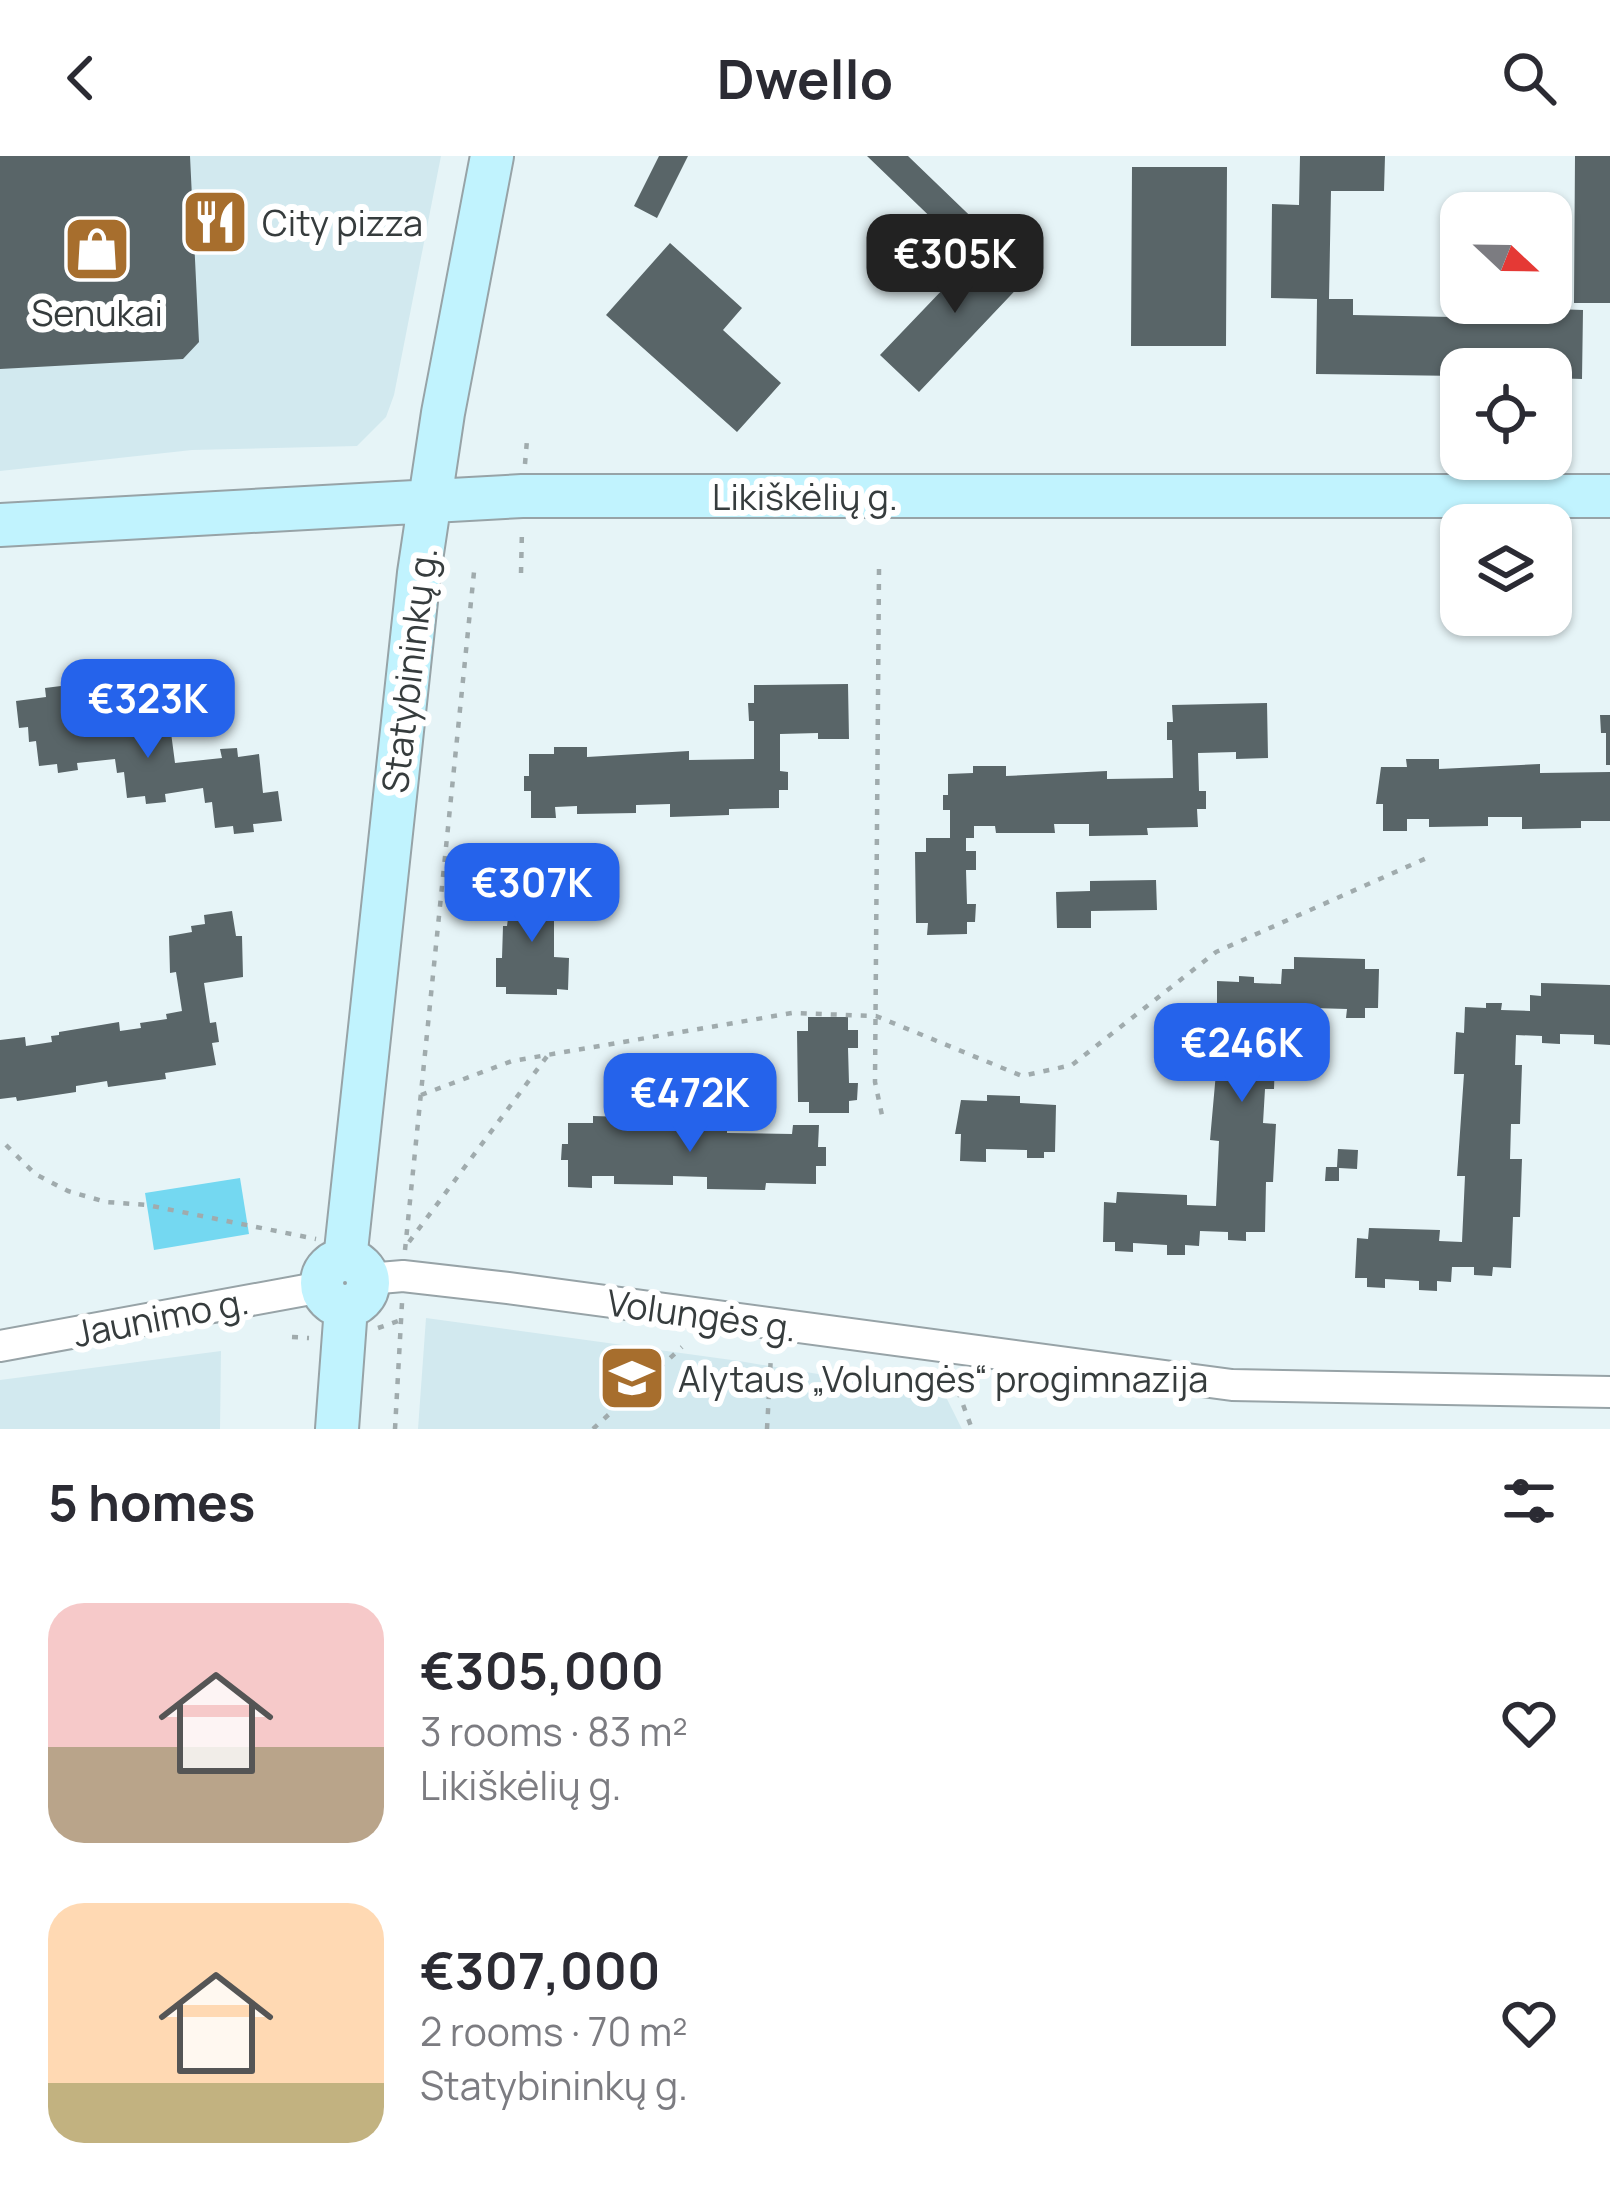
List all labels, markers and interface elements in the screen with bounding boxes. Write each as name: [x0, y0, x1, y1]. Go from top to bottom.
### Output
text: Dwello: [717, 41, 893, 115]
icon: back: [48, 45, 114, 111]
icon: search: [1496, 45, 1562, 111]
restaurant icon: City pizza: [180, 187, 250, 257]
north arrow: [1440, 192, 1572, 324]
map controls: [1440, 192, 1572, 636]
place label: City pizza: [262, 198, 423, 247]
shop icon: Senukai: [62, 214, 132, 284]
pin: €305K: [871, 214, 1039, 316]
text: €305K: [893, 226, 1017, 280]
place label: Senukai: [31, 288, 163, 337]
button: locate: [1440, 348, 1572, 480]
street label: Likiškėlių g.: [712, 472, 898, 521]
button: layers: [1440, 504, 1572, 636]
street label: Statybininkų g.: [370, 544, 448, 796]
pin: €323K: [64, 659, 232, 761]
text: €323K: [88, 671, 208, 725]
pin: €307K: [448, 843, 616, 945]
text: €307K: [472, 855, 593, 909]
pin: €246K: [1158, 1003, 1326, 1105]
text: €246K: [1181, 1015, 1303, 1069]
pin: €472K: [606, 1053, 774, 1155]
text: €472K: [631, 1065, 749, 1119]
street label: Jaunimo g.: [69, 1276, 253, 1358]
street label: Volungės g.: [604, 1277, 800, 1353]
school or university icon: Alytaus „Volungės“ progimnazija: [597, 1343, 667, 1413]
place label: Alytaus „Volungės“ progimnazija: [678, 1354, 1208, 1403]
text: 5 homes: [48, 1467, 255, 1536]
icon: filters: [1496, 1468, 1562, 1534]
text: €305,000: [420, 1635, 664, 1704]
icon: home: [144, 1651, 288, 1795]
icon: heart: [1496, 1690, 1562, 1756]
text: 3 rooms · 83 m²: [420, 1704, 688, 1758]
text: Likiškėlių g.: [420, 1758, 621, 1812]
text: €307,000: [420, 1935, 661, 2004]
icon: home: [144, 1951, 288, 2095]
icon: heart: [1496, 1990, 1562, 2056]
text: 2 rooms · 70 m²: [420, 2004, 688, 2058]
text: Statybininkų g.: [420, 2058, 688, 2112]

